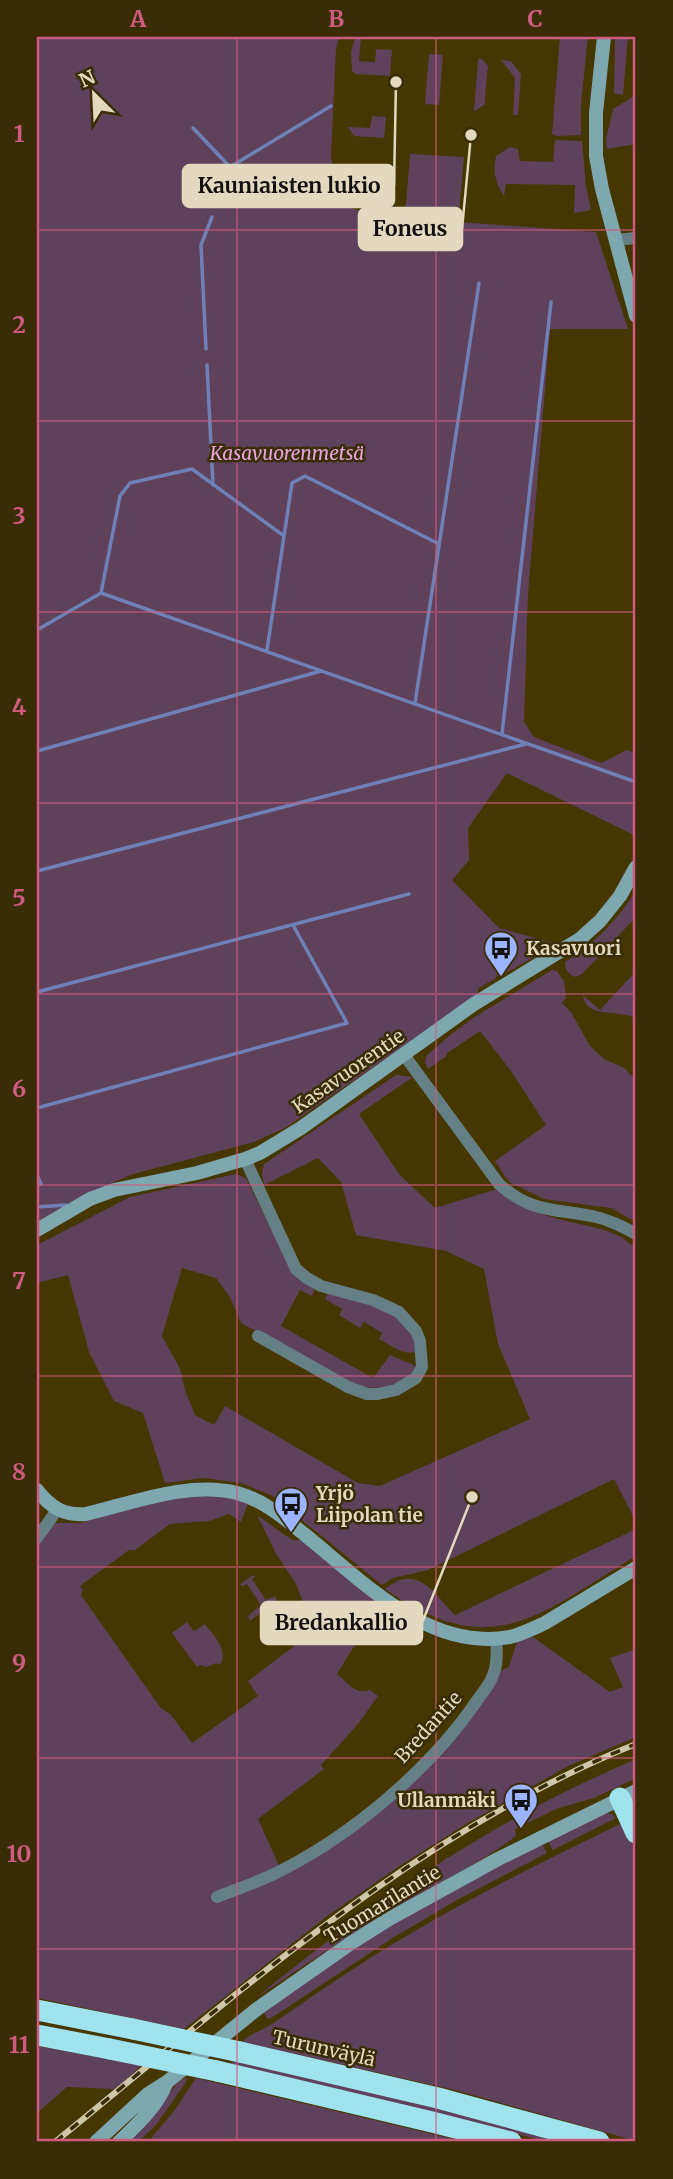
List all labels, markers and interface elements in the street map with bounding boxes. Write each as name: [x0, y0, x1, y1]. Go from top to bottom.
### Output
text: A: [129, 4, 147, 33]
text: B: [328, 4, 344, 33]
text: C: [527, 4, 543, 33]
north arrow: [60, 60, 130, 130]
text: N: [75, 64, 99, 92]
text: 1: [14, 119, 25, 148]
callout: Kauniaisten lukio: [183, 165, 394, 207]
text: Kauniaisten lukio: [197, 172, 381, 199]
callout: Foneus: [359, 208, 462, 250]
text: Foneus: [373, 215, 448, 242]
text: 2: [12, 310, 26, 339]
park label: Kasavuorenmetsä: [209, 441, 364, 465]
text: 3: [12, 501, 26, 530]
text: 4: [12, 692, 27, 721]
text: 5: [12, 883, 26, 912]
bus stop icon: Kasavuori: [482, 929, 520, 978]
place label: Kasavuori: [526, 936, 622, 960]
street label: Kasavuorentie: [287, 1023, 409, 1118]
text: 6: [12, 1074, 26, 1103]
text: 7: [12, 1266, 26, 1295]
text: 8: [12, 1457, 26, 1486]
place label: Yrjö Liipolan tie: [315, 1481, 423, 1527]
bus stop icon: Yrjö Liipolan tie: [272, 1485, 310, 1534]
callout: Bredankallio: [261, 1602, 422, 1644]
text: Bredankallio: [274, 1609, 408, 1636]
text: 9: [12, 1648, 26, 1677]
street label: Bredantie: [389, 1686, 467, 1768]
bus stop icon: Ullanmäki: [502, 1781, 540, 1830]
place label: Ullanmäki: [398, 1788, 496, 1812]
text: 10: [7, 1839, 31, 1868]
street label: Tuomarilantie: [319, 1860, 445, 1948]
street label: Turunväylä: [270, 2025, 378, 2071]
text: 11: [9, 2030, 30, 2059]

